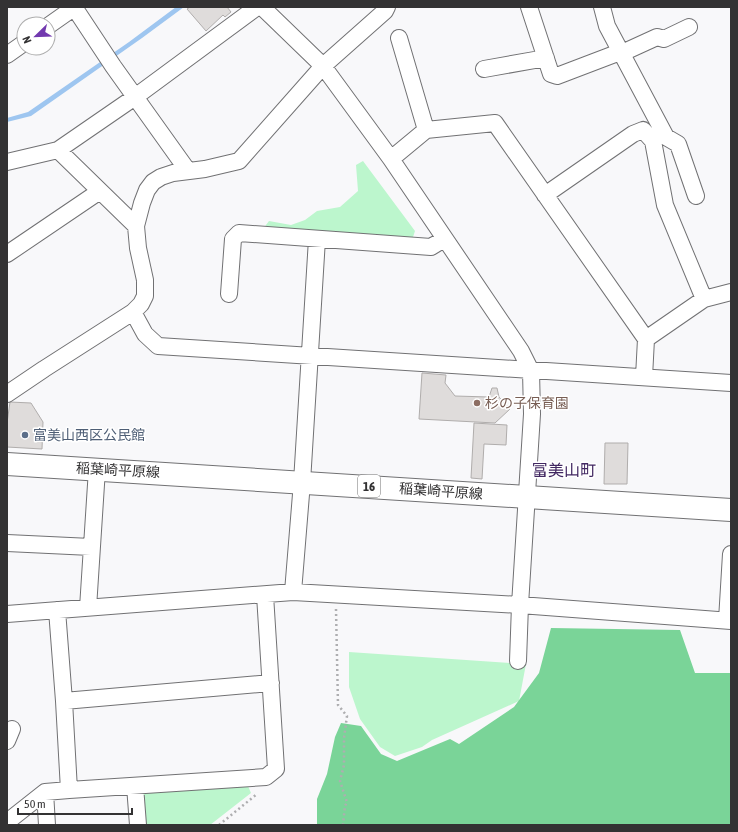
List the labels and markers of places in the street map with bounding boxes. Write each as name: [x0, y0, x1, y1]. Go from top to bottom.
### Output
place label: 杉の子保育園: [485, 395, 569, 411]
marker: 杉の子保育園: [472, 398, 482, 408]
place label: 富美山西区公民館: [33, 427, 145, 443]
marker: 富美山西区公民館: [20, 430, 30, 440]

